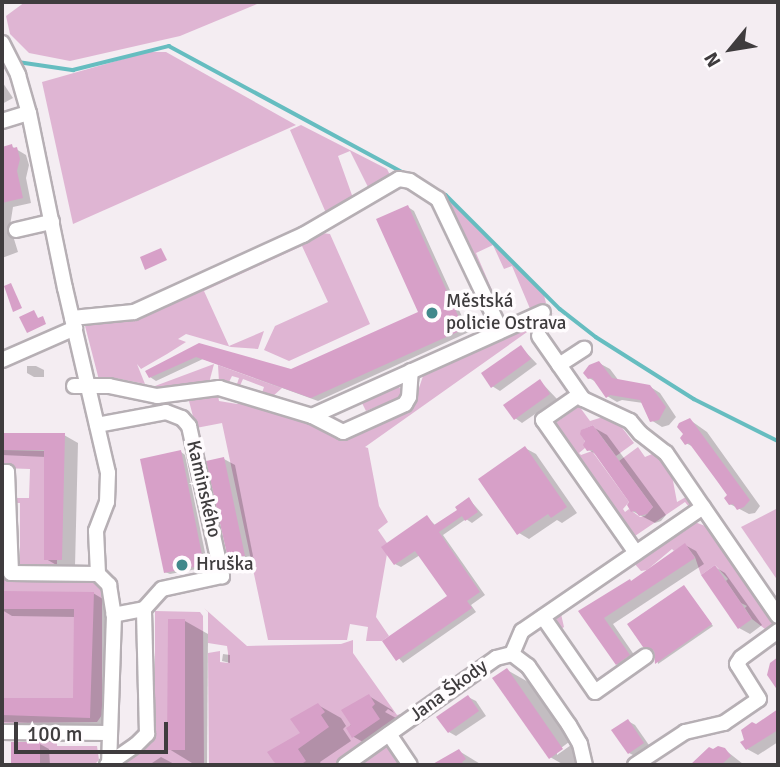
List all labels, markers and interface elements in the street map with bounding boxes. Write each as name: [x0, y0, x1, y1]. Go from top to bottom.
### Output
north arrow: [696, 14, 766, 84]
text: N: [699, 48, 727, 71]
place label: Městská policie Ostrava: [446, 291, 566, 335]
marker: Městská policie Ostrava: [424, 305, 440, 321]
street label: Kaminského: [181, 438, 225, 540]
place label: Hruška: [196, 554, 254, 576]
marker: Hruška: [174, 557, 190, 573]
street label: Jana Škody: [406, 655, 492, 727]
scale bar: [18, 708, 172, 752]
text: 100 m: [27, 721, 82, 747]

